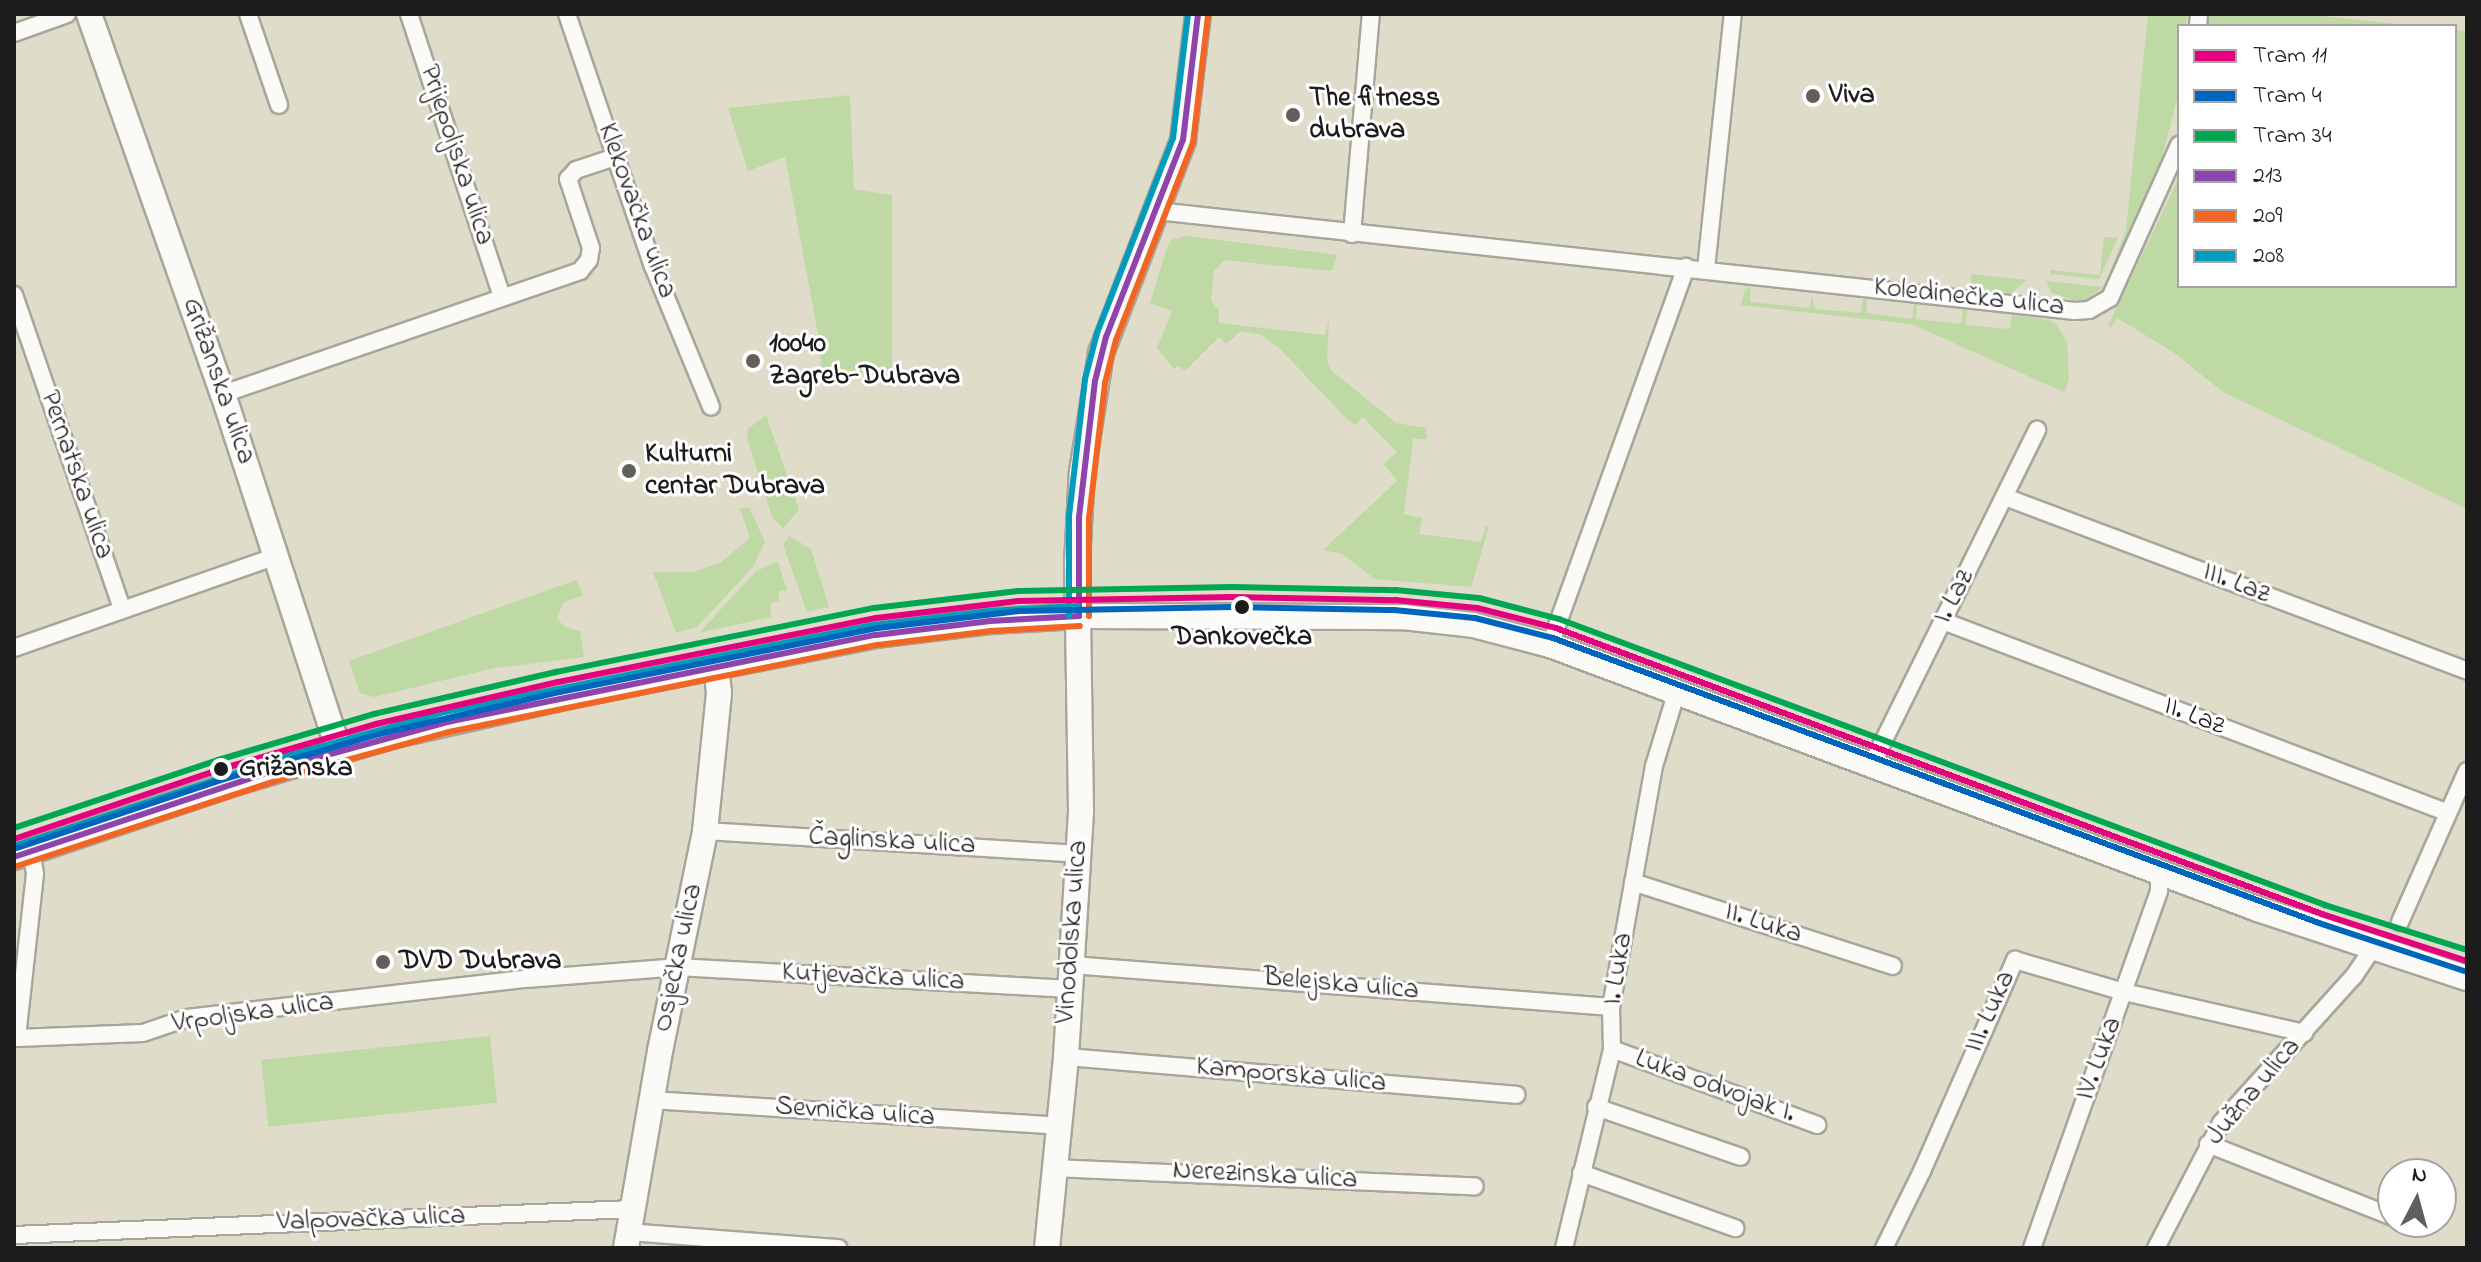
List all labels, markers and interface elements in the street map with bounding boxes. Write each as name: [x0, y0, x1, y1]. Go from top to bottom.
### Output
legend: [2177, 24, 2457, 288]
text: Tram 11: [2253, 39, 2327, 74]
street label: Prijepoljska ulica: [411, 61, 501, 249]
place label: Viva: [1829, 79, 1875, 113]
text: Tram 4: [2253, 79, 2322, 114]
place label: The fitness dubrava: [1309, 82, 1440, 148]
marker: Viva: [1804, 87, 1822, 105]
marker: The fitness dubrava: [1284, 106, 1302, 124]
street label: Klekovačka ulica: [589, 119, 683, 303]
text: Tram 34: [2253, 119, 2332, 154]
text: 213: [2253, 159, 2282, 194]
text: 209: [2253, 199, 2283, 234]
text: 208: [2253, 239, 2284, 274]
street label: Koledinečka ulica: [1872, 271, 2066, 325]
street label: Grižanska ulica: [174, 293, 262, 469]
place label: 10040 Zagreb-Dubrava: [769, 328, 960, 394]
marker: 10040 Zagreb-Dubrava: [744, 352, 762, 370]
street label: Pernatska ulica: [31, 386, 121, 564]
place label: Kulturni centar Dubrava: [645, 438, 825, 504]
marker: Kulturni centar Dubrava: [620, 462, 638, 480]
street label: III. Laz: [2197, 556, 2275, 612]
street label: I. Laz: [1927, 564, 1983, 630]
marker: Dankovečka: [1231, 596, 1253, 618]
place label: Dankovečka: [1172, 621, 1312, 655]
street label: II. Laz: [2159, 690, 2229, 744]
place label: Grižanska: [239, 752, 353, 786]
marker: Grižanska: [210, 758, 232, 780]
street label: Čaglinska ulica: [808, 821, 976, 863]
street label: Vinodolska ulica: [1050, 839, 1096, 1025]
street label: Osječka ulica: [647, 881, 711, 1035]
street label: II. Luka: [1720, 896, 1806, 952]
street label: I. Luka: [1597, 930, 1641, 1008]
place label: DVD Dubrava: [399, 945, 561, 979]
marker: DVD Dubrava: [374, 953, 392, 971]
street label: Kutjevačka ulica: [781, 956, 965, 1000]
street label: Belejska ulica: [1262, 961, 1420, 1009]
street label: III. Luka: [1958, 966, 2024, 1058]
street label: Vrpoljska ulica: [170, 986, 336, 1042]
street label: IV. Luka: [2069, 1013, 2131, 1105]
street label: Južna ulica: [2199, 1031, 2309, 1153]
street label: Luka odvojak I.: [1630, 1042, 1800, 1132]
street label: Kamporska ulica: [1195, 1051, 1387, 1101]
street label: Sevnička ulica: [774, 1091, 936, 1135]
street label: Nerezinska ulica: [1172, 1154, 1358, 1198]
north arrow: [2377, 1158, 2457, 1238]
text: N: [2410, 1159, 2428, 1193]
street label: Valpovačka ulica: [276, 1200, 466, 1240]

